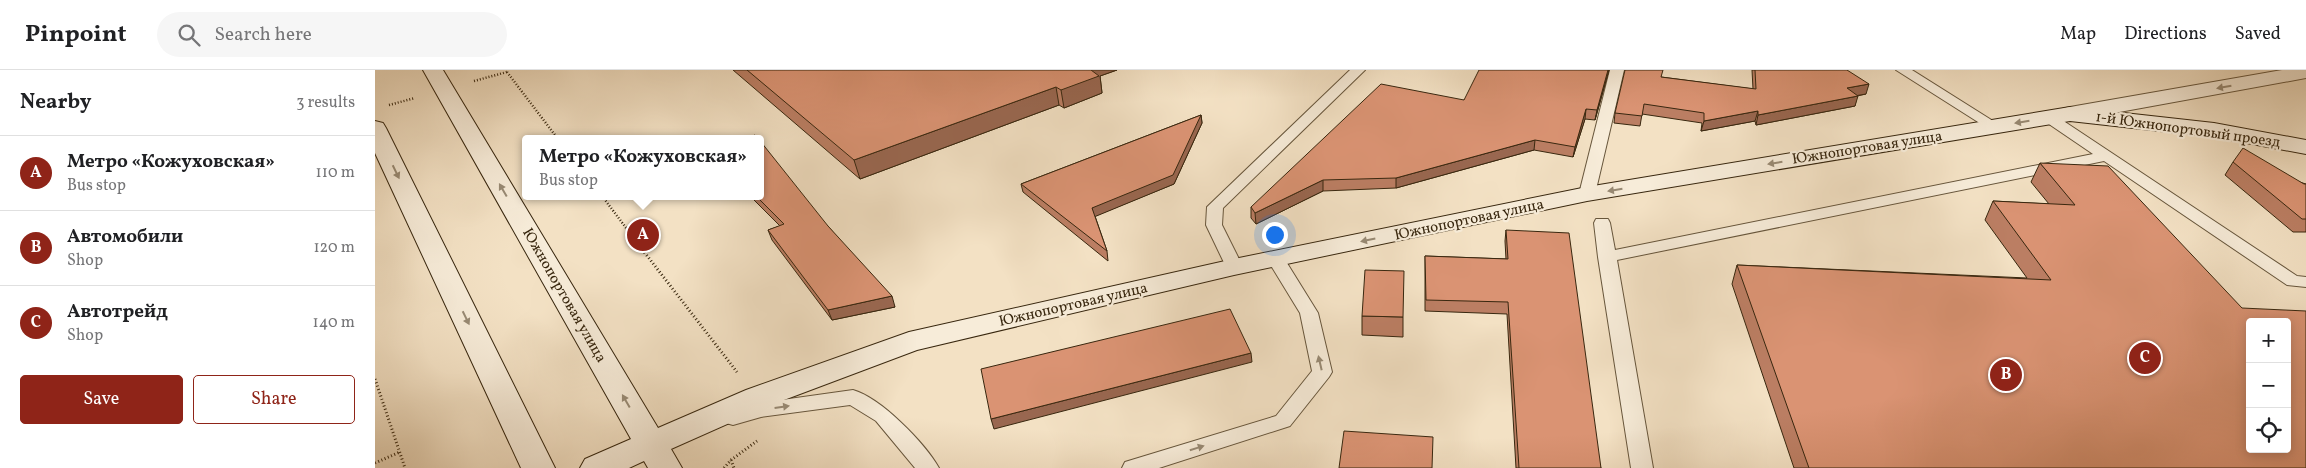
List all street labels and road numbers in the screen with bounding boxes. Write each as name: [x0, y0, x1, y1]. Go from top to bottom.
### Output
street label: 1-й Южнопортовый проезд: [2094, 107, 2282, 154]
street label: Южнопортовая улица: [1790, 126, 1944, 171]
street label: Южнопортовая улица: [1393, 194, 1546, 247]
street label: Южнопортовая улица: [517, 225, 611, 367]
street label: Южнопортовая улица: [997, 278, 1150, 333]

